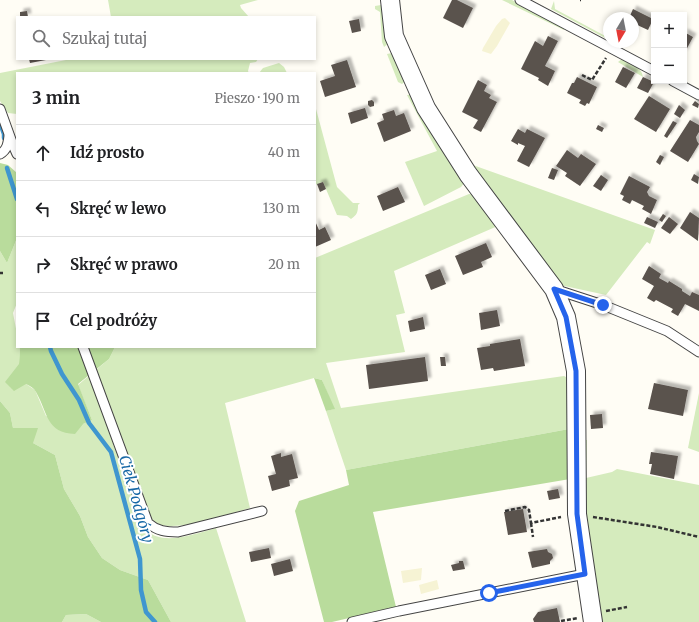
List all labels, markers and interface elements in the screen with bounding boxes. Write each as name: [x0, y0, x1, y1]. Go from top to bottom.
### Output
north arrow: [603, 12, 639, 48]
map controls: [651, 12, 687, 84]
button: +: [651, 12, 687, 48]
search box: [16, 16, 316, 60]
icon: search: [30, 27, 52, 49]
text: Szukaj tutaj: [62, 29, 147, 48]
button: −: [651, 48, 687, 84]
text: 3 min: [32, 87, 80, 109]
text: Pieszo · 190 m: [215, 90, 300, 107]
icon: ahead: [32, 142, 54, 164]
text: Idź prosto: [70, 143, 144, 162]
text: 40 m: [268, 144, 300, 161]
icon: left: [32, 198, 54, 220]
text: Skręć w lewo: [70, 199, 166, 218]
text: 130 m: [263, 200, 300, 217]
icon: right: [32, 254, 54, 276]
text: Skręć w prawo: [70, 255, 178, 274]
text: 20 m: [268, 256, 300, 273]
route end: [594, 296, 612, 314]
icon: arrive: [32, 310, 54, 332]
text: Cel podróży: [70, 311, 157, 330]
water label: Ciek Podgóry: [115, 453, 158, 545]
route start: [480, 584, 498, 602]

